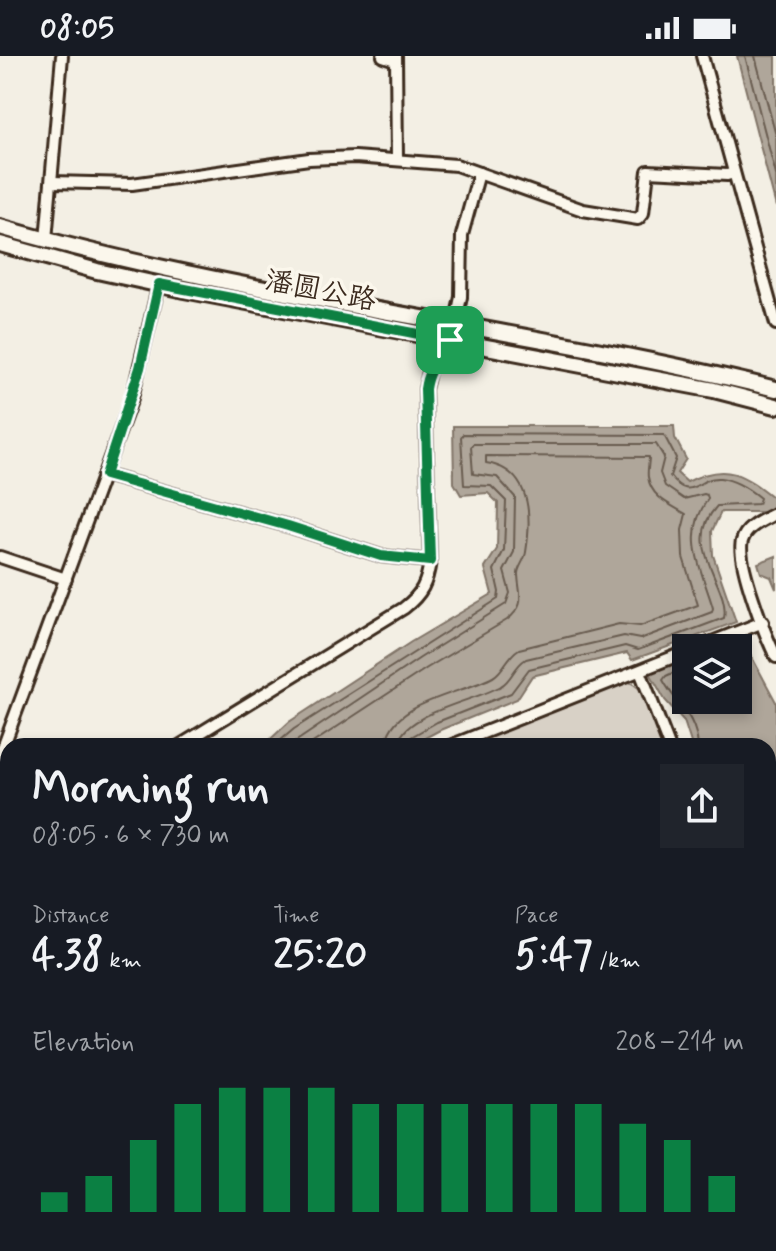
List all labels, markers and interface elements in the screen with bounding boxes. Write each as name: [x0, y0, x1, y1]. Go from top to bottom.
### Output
text: 08:05: [40, 9, 114, 48]
street label: 潘圆公路: [262, 263, 379, 320]
pin: [416, 306, 484, 374]
icon: arrive: [428, 318, 472, 362]
map controls: [672, 634, 752, 714]
button: layers: [672, 634, 752, 714]
text: Morning run: [32, 760, 269, 818]
button: share: [660, 764, 744, 848]
text: 08:05 · 6 × 730 m: [32, 819, 230, 853]
text: Distance: [32, 902, 109, 930]
text: Time: [273, 902, 319, 930]
text: Pace: [515, 902, 558, 930]
text: 4.38: [32, 930, 104, 982]
text: 25:20: [273, 930, 367, 982]
text: 5:47: [515, 930, 593, 982]
text: km: [104, 947, 142, 975]
text: /km: [593, 947, 640, 975]
text: Elevation: [32, 1026, 134, 1060]
text: 208–214 m: [615, 1026, 744, 1060]

